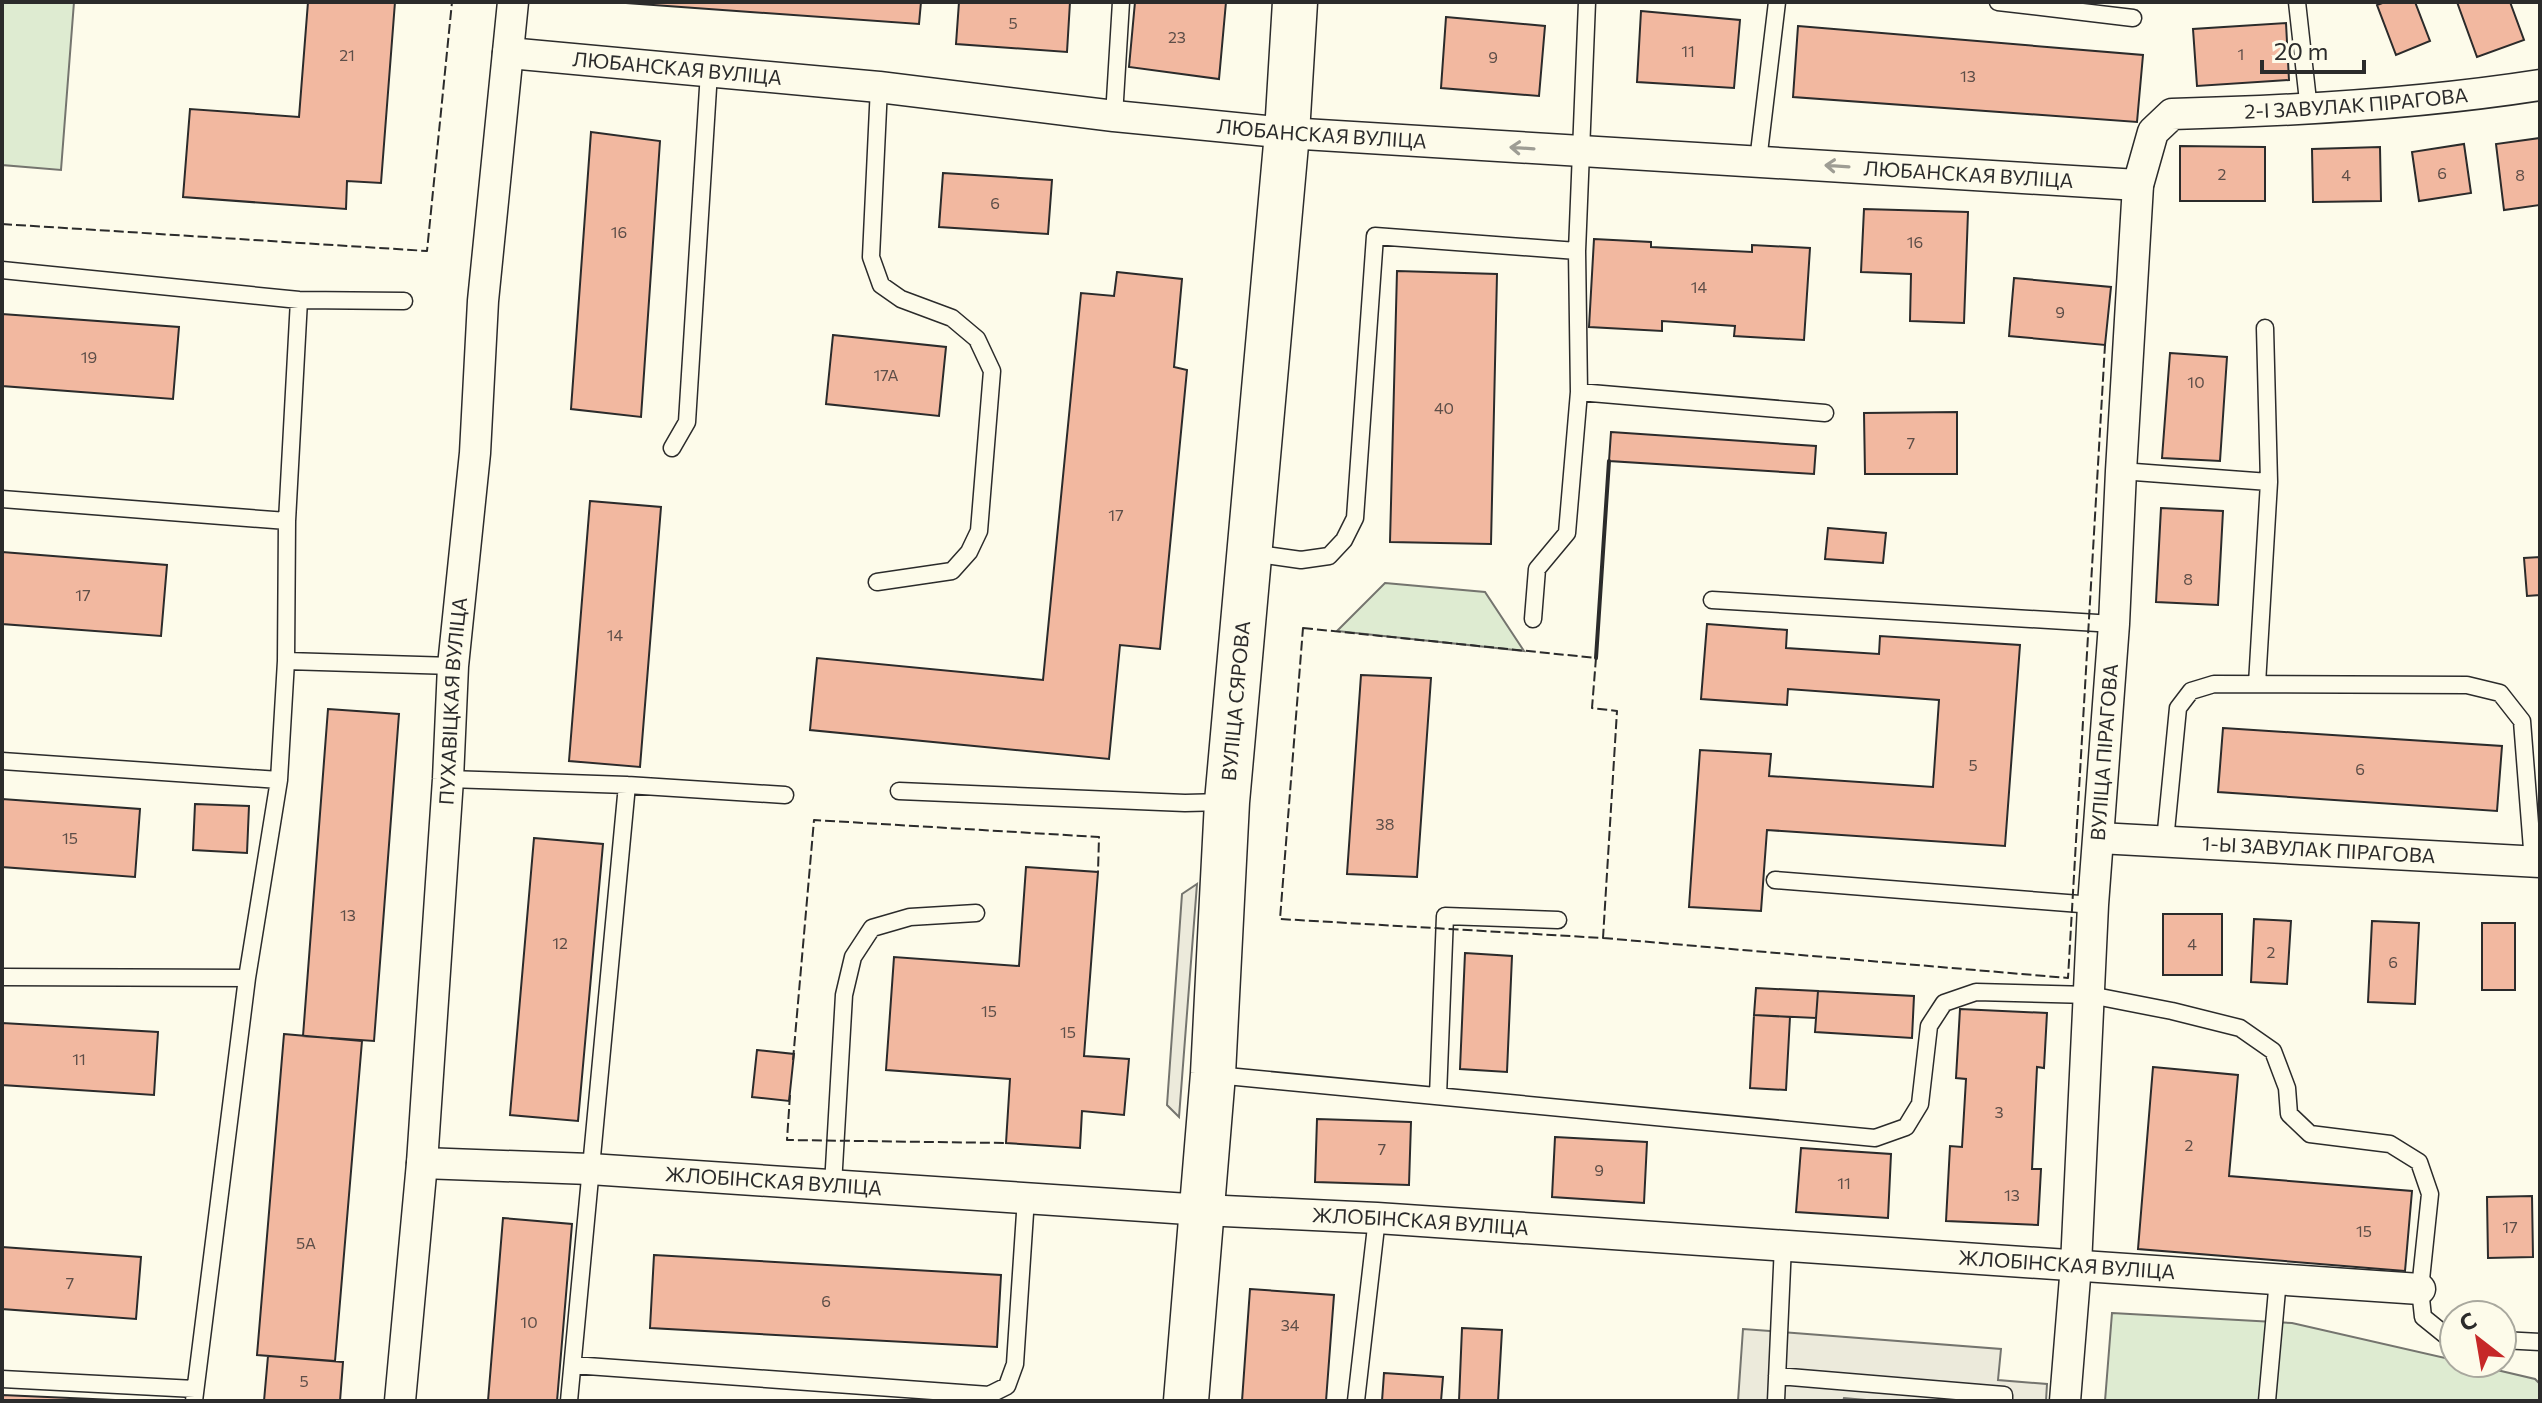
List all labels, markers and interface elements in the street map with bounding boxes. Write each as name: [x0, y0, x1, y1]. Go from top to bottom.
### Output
house number: 5: [1008, 13, 1018, 32]
scale bar: [2262, 24, 2364, 74]
house number: 23: [1168, 27, 1186, 46]
text: 20 m: [2274, 36, 2328, 65]
house number: 11: [1681, 41, 1695, 60]
house number: 1: [2238, 44, 2244, 63]
house number: 21: [339, 45, 355, 64]
street label: ЛЮБАНСКАЯ ВУЛІЦА: [572, 46, 783, 89]
house number: 9: [1488, 47, 1498, 66]
house number: 13: [1960, 66, 1976, 85]
street label: 2-І ЗАВУЛАК ПІРАГОВА: [2244, 82, 2469, 123]
street label: ЛЮБАНСКАЯ ВУЛІЦА: [1216, 113, 1428, 153]
one-way arrow: [1509, 141, 1535, 156]
street label: ЛЮБАНСКАЯ ВУЛІЦА: [1863, 155, 2074, 192]
one-way arrow: [1824, 158, 1851, 173]
house number: 6: [2437, 163, 2447, 182]
house number: 2: [2218, 164, 2227, 183]
house number: 4: [2341, 165, 2351, 184]
house number: 8: [2515, 165, 2525, 184]
house number: 6: [990, 193, 1000, 212]
house number: 16: [611, 222, 627, 241]
house number: 16: [1907, 232, 1923, 251]
house number: 14: [1691, 277, 1708, 296]
house number: 9: [2055, 302, 2065, 321]
house number: 19: [81, 347, 97, 366]
house number: 17А: [874, 365, 898, 384]
house number: 10: [2187, 372, 2205, 391]
house number: 40: [1434, 398, 1454, 417]
house number: 7: [1907, 433, 1915, 452]
house number: 17: [1108, 505, 1124, 524]
house number: 8: [2183, 569, 2193, 588]
house number: 17: [75, 585, 91, 604]
street label: ПУХАВІЦКАЯ ВУЛІЦА: [433, 596, 471, 806]
street label: ВУЛІЦА СЯРОВА: [1216, 620, 1254, 782]
house number: 14: [607, 625, 624, 644]
street label: ВУЛІЦА ПІРАГОВА: [2085, 663, 2122, 842]
house number: 5: [1968, 755, 1978, 774]
house number: 6: [2355, 759, 2365, 778]
house number: 38: [1376, 814, 1394, 833]
house number: 15: [62, 828, 78, 847]
street label: 1-Ы ЗАВУЛАК ПІРАГОВА: [2201, 831, 2436, 867]
house number: 13: [340, 905, 356, 924]
house number: 12: [552, 933, 568, 952]
house number: 4: [2187, 934, 2197, 953]
house number: 2: [2267, 942, 2276, 961]
house number: 6: [2388, 952, 2398, 971]
house number: 15: [981, 1001, 997, 1020]
house number: 15: [1060, 1022, 1076, 1041]
house number: 11: [72, 1049, 86, 1068]
house number: 3: [1994, 1102, 2004, 1121]
house number: 2: [2185, 1135, 2194, 1154]
house number: 7: [1378, 1139, 1386, 1158]
house number: 9: [1594, 1160, 1604, 1179]
street label: ЖЛОБІНСКАЯ ВУЛІЦА: [664, 1161, 883, 1200]
house number: 11: [1837, 1173, 1851, 1192]
house number: 13: [2004, 1185, 2020, 1204]
street label: ЖЛОБІНСКАЯ ВУЛІЦА: [1311, 1202, 1530, 1239]
house number: 17: [2502, 1217, 2518, 1236]
house number: 15: [2356, 1221, 2372, 1240]
house number: 5А: [296, 1233, 316, 1252]
street label: ЖЛОБІНСКАЯ ВУЛІЦА: [1958, 1245, 2176, 1283]
house number: 7: [66, 1273, 74, 1292]
house number: 6: [821, 1291, 831, 1310]
north arrow: [2438, 1299, 2518, 1379]
text: С: [2454, 1306, 2481, 1337]
house number: 10: [520, 1312, 538, 1331]
house number: 34: [1281, 1315, 1300, 1334]
house number: 5: [299, 1371, 309, 1390]

